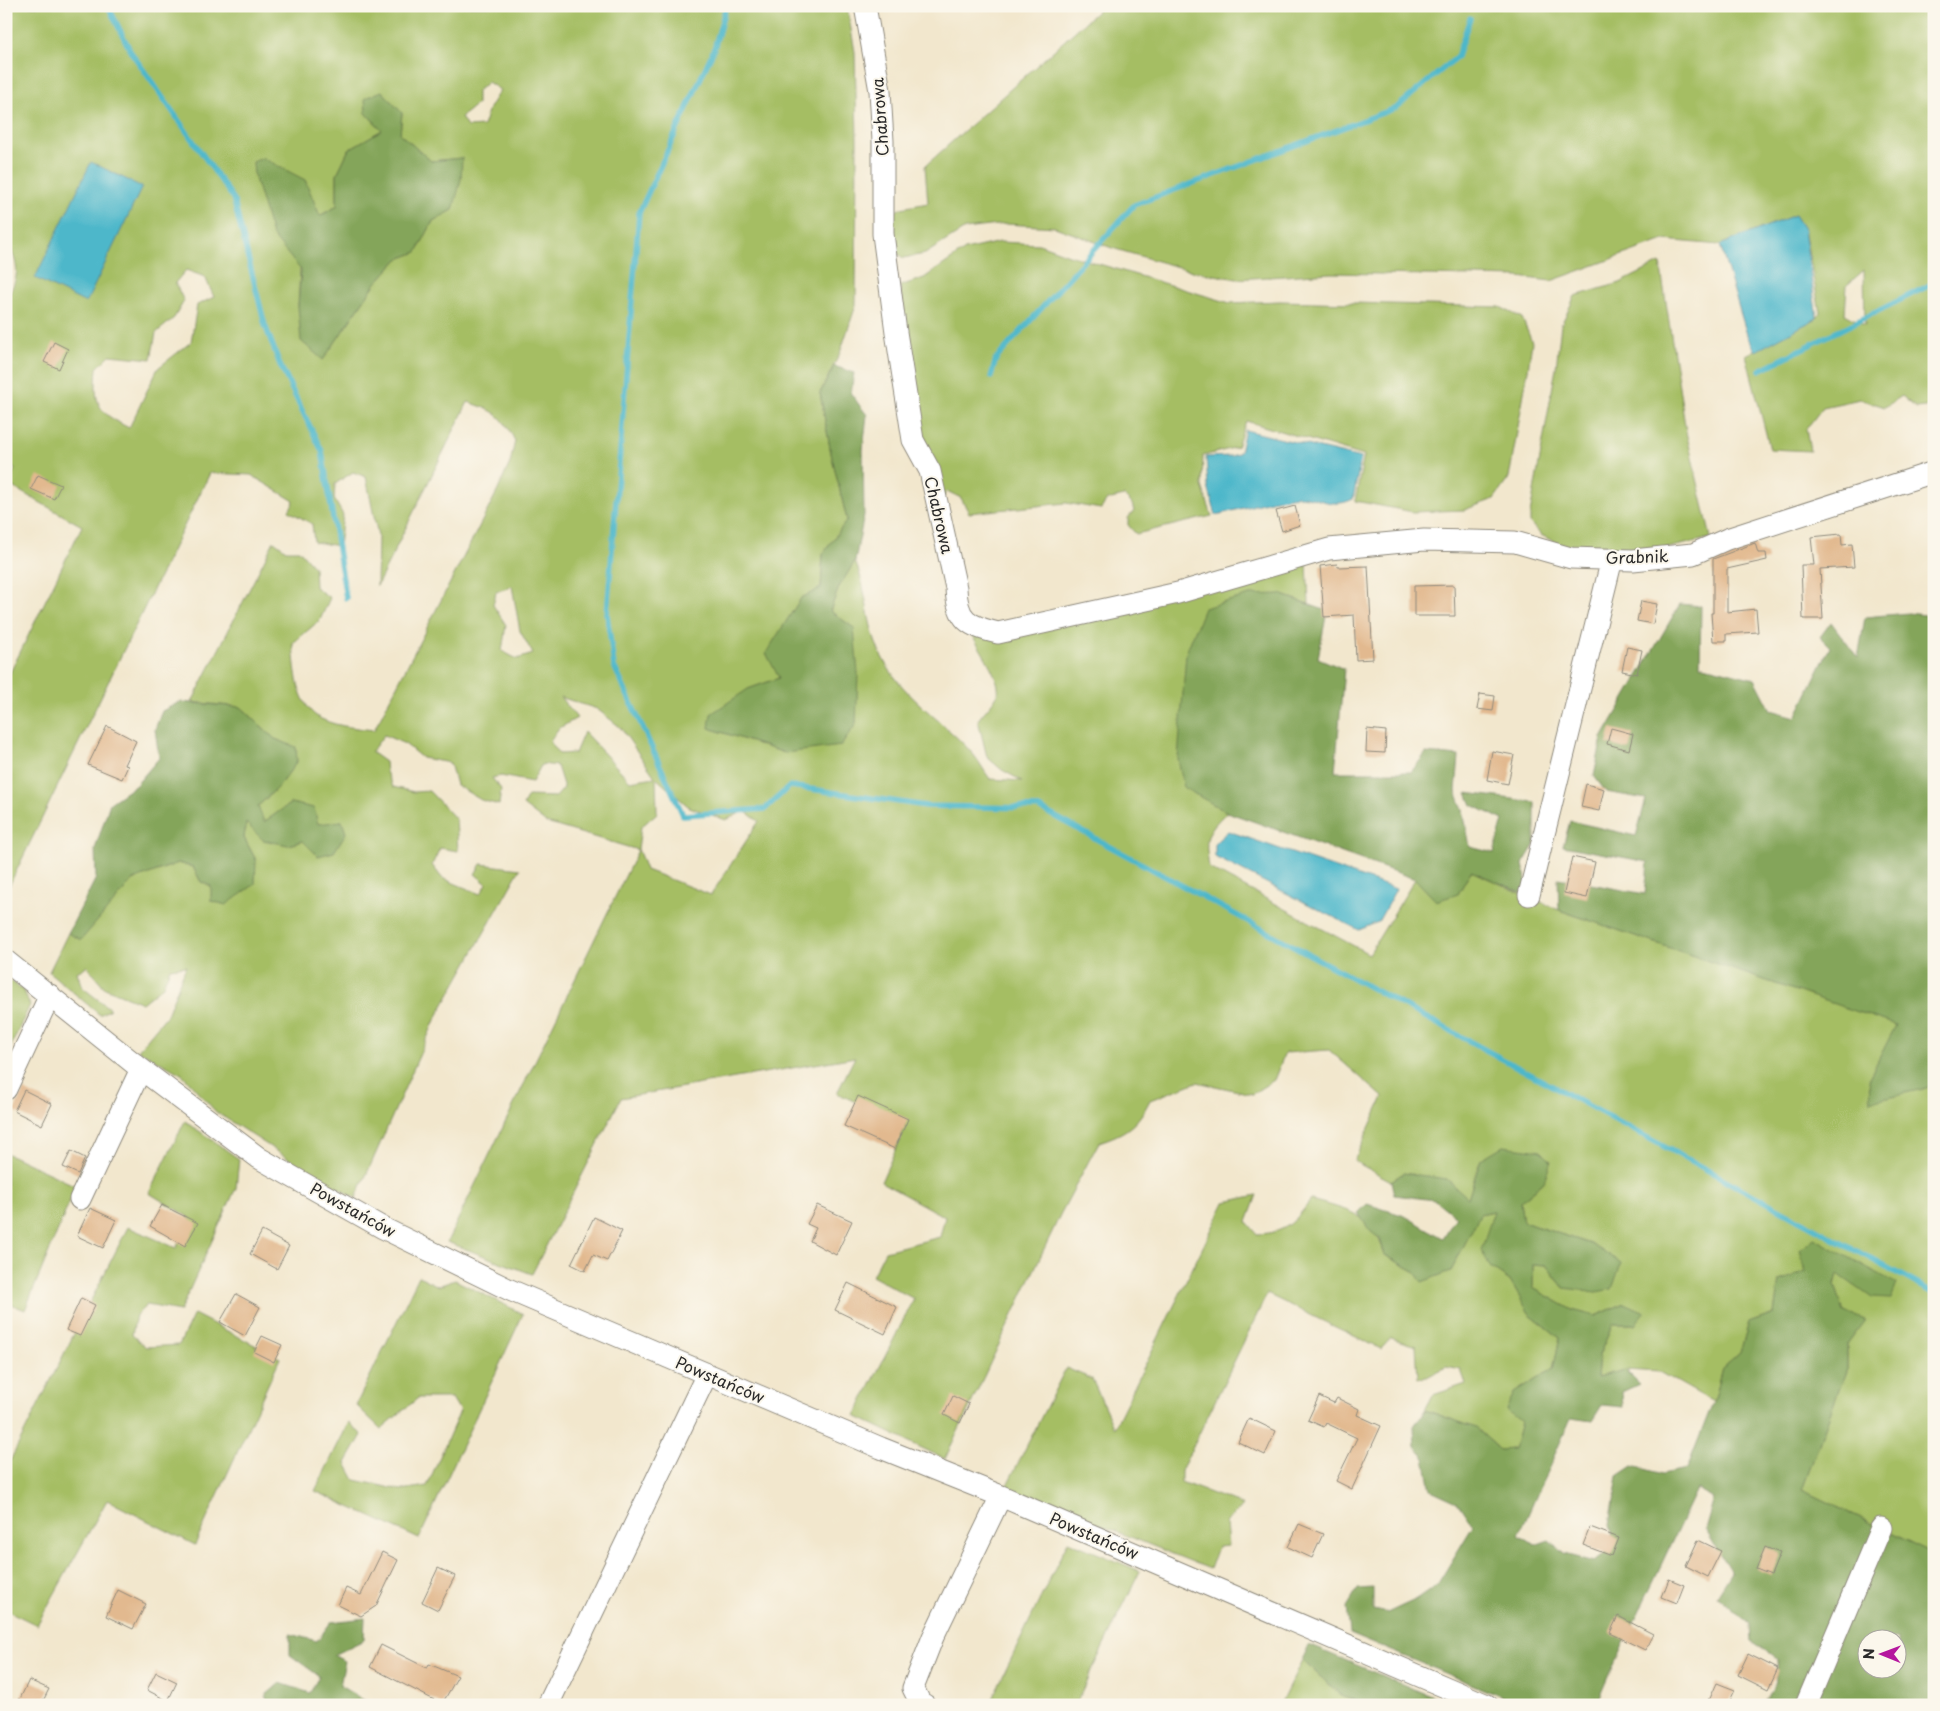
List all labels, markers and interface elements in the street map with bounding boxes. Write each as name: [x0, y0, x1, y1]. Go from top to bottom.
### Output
street label: Chabrowa: [864, 77, 894, 157]
street label: Chabrowa: [919, 474, 961, 556]
street label: Grabnik: [1605, 543, 1669, 569]
street label: Powstańców: [306, 1176, 401, 1243]
street label: Powstańców: [672, 1350, 769, 1409]
street label: Powstańców: [1046, 1506, 1143, 1565]
north arrow: [1858, 1628, 1908, 1678]
text: N: [1858, 1648, 1879, 1659]

